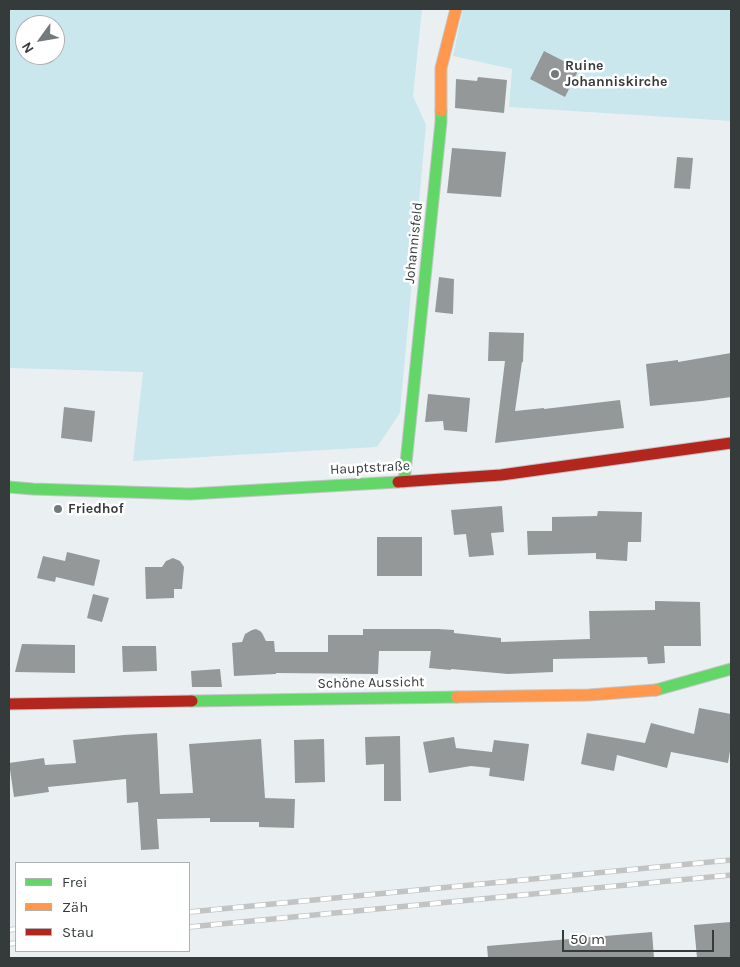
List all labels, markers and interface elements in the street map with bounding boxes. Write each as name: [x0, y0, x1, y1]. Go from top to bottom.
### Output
north arrow: [15, 15, 65, 65]
text: N: [18, 39, 38, 56]
place label: Ruine Johanniskirche: [565, 58, 667, 90]
marker: Ruine Johanniskirche: [549, 68, 561, 80]
street label: Johannisfeld: [401, 202, 427, 284]
street label: Hauptstraße: [330, 458, 410, 478]
place label: Friedhof: [68, 501, 124, 517]
marker: Friedhof: [52, 503, 64, 515]
street label: Schöne Aussicht: [317, 674, 425, 692]
legend: [15, 862, 190, 952]
text: Frei: [62, 873, 87, 891]
text: Zäh: [62, 898, 88, 916]
scale bar: [565, 920, 718, 952]
text: Stau: [62, 923, 94, 941]
text: 50 m: [570, 930, 605, 948]

